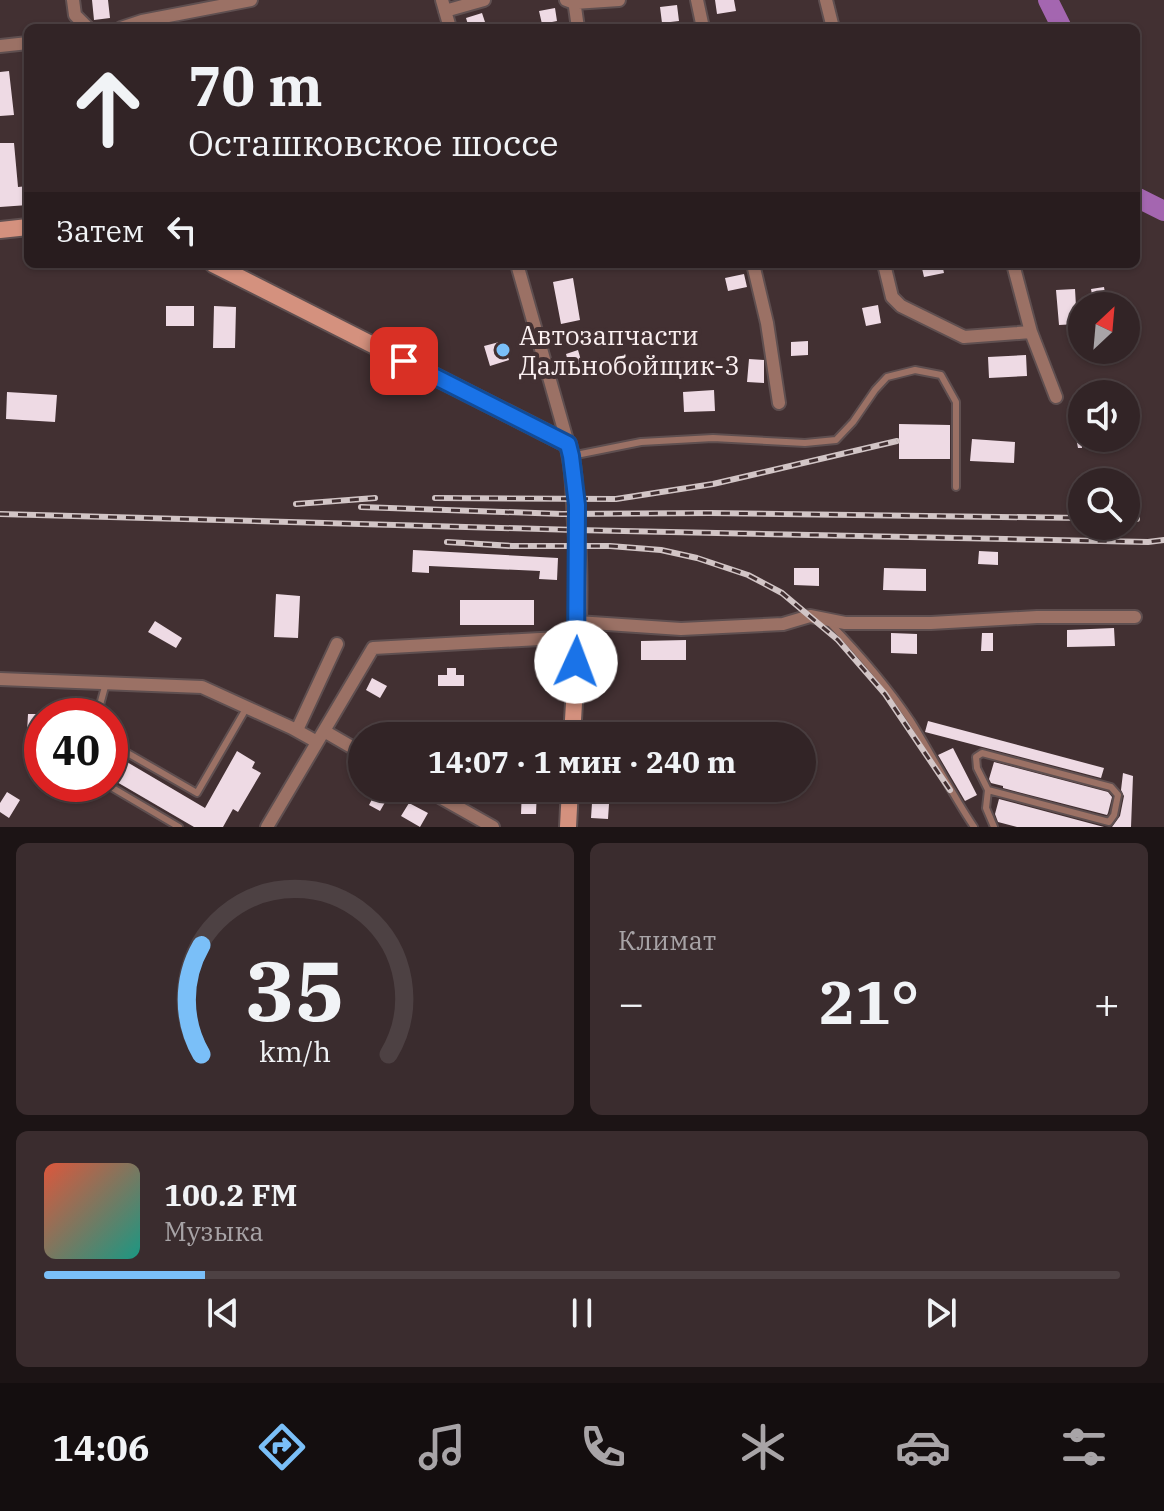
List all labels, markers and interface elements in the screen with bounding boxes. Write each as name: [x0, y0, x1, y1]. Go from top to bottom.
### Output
text: 70 m: [188, 49, 323, 121]
icon: ahead: [56, 56, 160, 160]
text: Осташковское шоссе: [188, 119, 559, 166]
icon: left: [160, 208, 204, 252]
text: Затем: [56, 211, 144, 250]
north arrow: [1068, 292, 1140, 364]
map controls: [1068, 292, 1140, 540]
place label: Автозапчасти Дальнобойщик-3: [519, 318, 740, 382]
pin: [370, 327, 438, 395]
icon: arrive: [382, 339, 426, 383]
marker: Автозапчасти Дальнобойщик-3: [494, 341, 512, 359]
button: sound: [1068, 380, 1140, 452]
button: search: [1068, 468, 1140, 540]
position arrow: [534, 620, 618, 704]
speed limit sign: 40: [24, 698, 128, 802]
text: 14:07 · 1 мин · 240 m: [428, 742, 736, 781]
text: Климат: [618, 923, 716, 957]
text: 35: [245, 936, 345, 1044]
text: 21°: [819, 962, 919, 1041]
text: −: [618, 974, 644, 1031]
text: +: [1094, 974, 1120, 1031]
text: km/h: [259, 1033, 331, 1070]
text: 100.2 FM: [164, 1175, 297, 1214]
text: Музыка: [164, 1214, 264, 1248]
icon: previous: [201, 1291, 245, 1335]
icon: pause: [560, 1291, 604, 1335]
icon: next: [919, 1291, 963, 1335]
icon: directions: [254, 1419, 310, 1475]
icon: music: [414, 1419, 470, 1475]
icon: phone: [575, 1419, 631, 1475]
icon: climate: [735, 1419, 791, 1475]
icon: car: [895, 1419, 951, 1475]
icon: filters: [1056, 1419, 1112, 1475]
text: 14:06: [52, 1424, 150, 1471]

